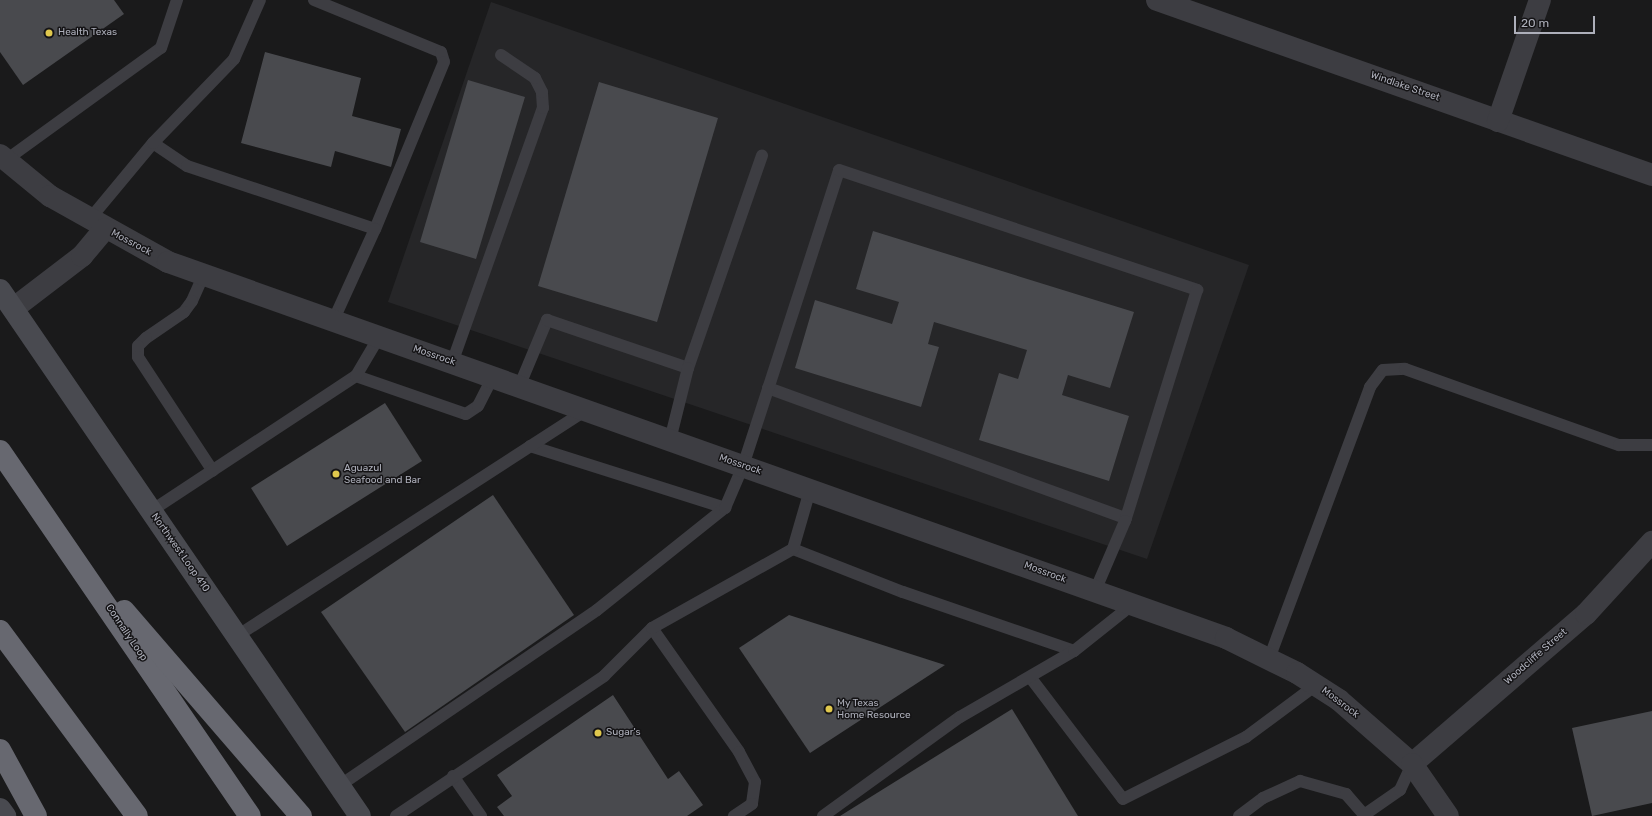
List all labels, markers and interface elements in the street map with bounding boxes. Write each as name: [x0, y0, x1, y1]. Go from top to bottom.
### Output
scale bar: [1516, 8, 1597, 34]
text: 20 m: [1521, 16, 1549, 30]
marker: Health Texas: [43, 27, 55, 39]
place label: Health Texas: [58, 27, 117, 39]
street label: Windlake Street: [1369, 70, 1441, 104]
street label: Mossrock: [109, 227, 153, 259]
street label: Mossrock: [411, 343, 457, 369]
street label: Mossrock: [717, 452, 763, 478]
place label: Aguazul Seafood and Bar: [344, 462, 421, 486]
marker: Aguazul Seafood and Bar: [331, 469, 341, 479]
street label: Northwest Loop 410: [148, 511, 212, 595]
street label: Mossrock: [1022, 560, 1068, 586]
street label: Connally Loop: [103, 602, 149, 664]
street label: Woodcliffe Street: [1502, 626, 1570, 688]
street label: Mossrock: [1319, 685, 1361, 721]
place label: My Texas Home Resource: [837, 697, 911, 720]
marker: My Texas Home Resource: [824, 704, 834, 714]
place label: Sugar's: [606, 727, 641, 739]
marker: Sugar's: [593, 728, 603, 738]

